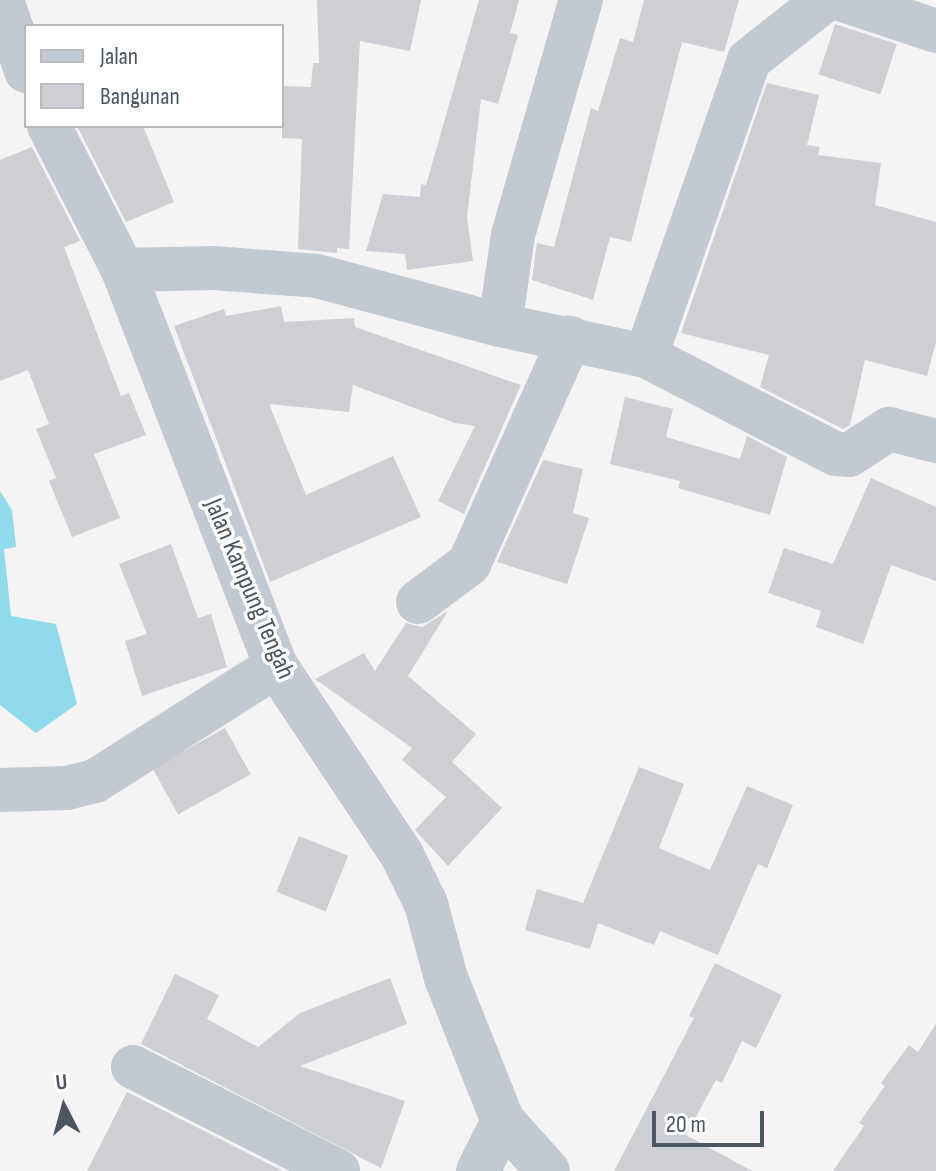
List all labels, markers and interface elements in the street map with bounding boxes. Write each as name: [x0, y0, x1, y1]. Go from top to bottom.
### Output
legend: [24, 24, 284, 128]
text: Jalan: [100, 42, 138, 71]
text: Bangunan: [100, 82, 180, 111]
street label: Jalan Kampung Tengah: [197, 494, 301, 684]
north arrow: [24, 1067, 104, 1147]
text: U: [54, 1069, 69, 1097]
scale bar: [656, 1095, 768, 1145]
text: 20 m: [666, 1110, 706, 1139]

